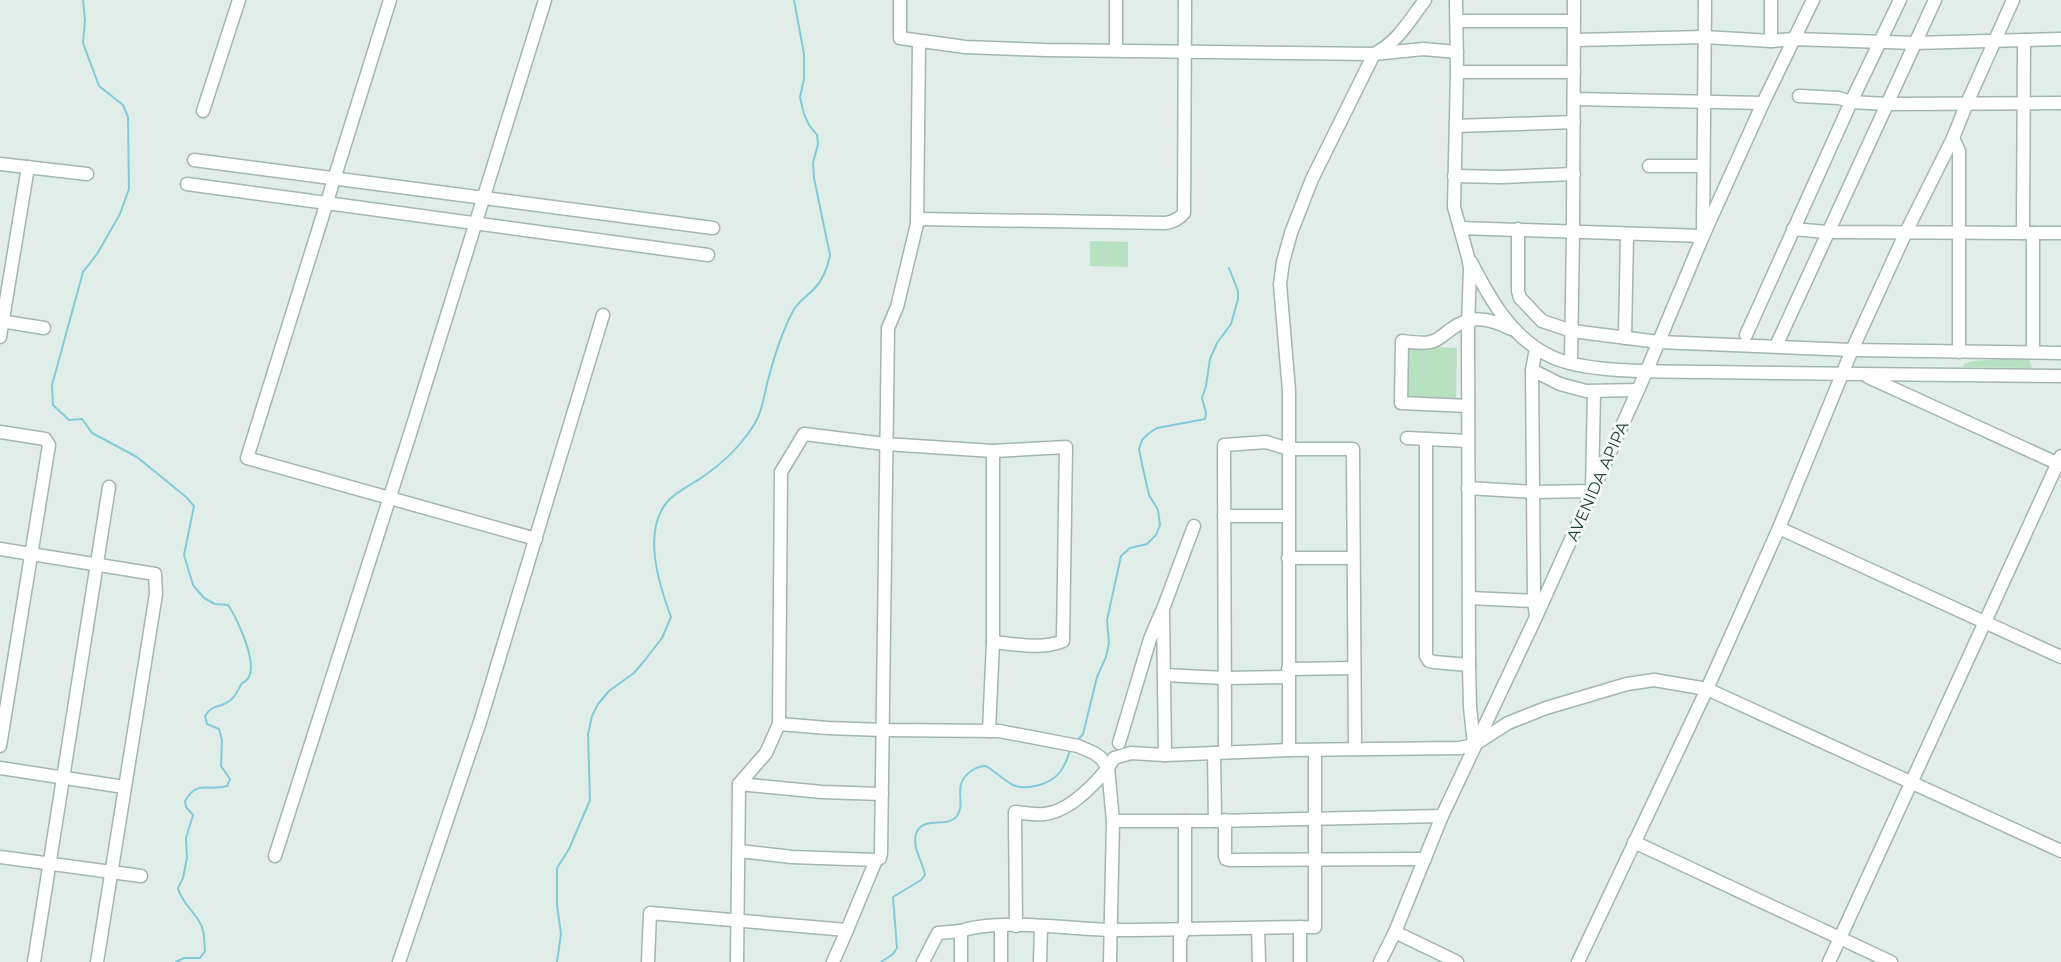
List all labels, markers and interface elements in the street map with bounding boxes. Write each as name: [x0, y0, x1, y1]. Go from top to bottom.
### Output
street label: AVENIDA APIPA: [1563, 418, 1633, 544]

